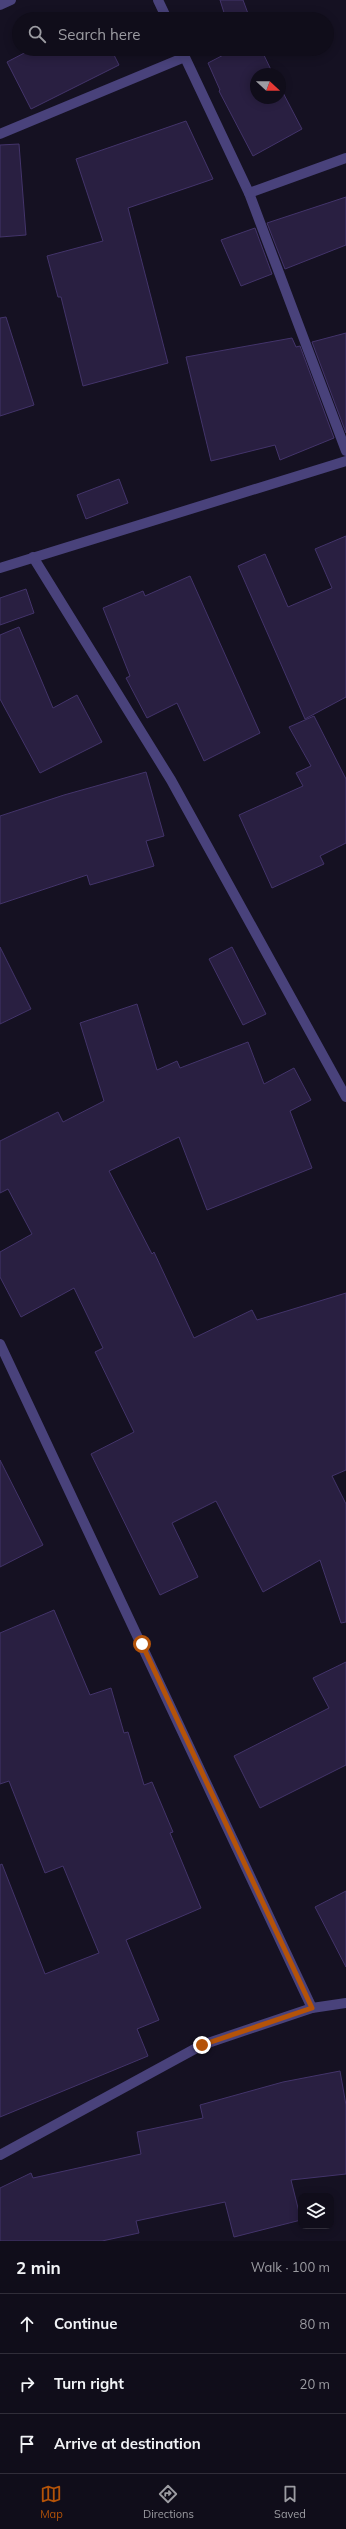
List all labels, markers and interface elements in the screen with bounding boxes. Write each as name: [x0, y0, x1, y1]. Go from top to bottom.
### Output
search box: [12, 12, 334, 56]
icon: search: [26, 23, 48, 45]
text: Search here: [58, 25, 140, 44]
north arrow: [250, 68, 286, 104]
route start: [133, 1635, 151, 1653]
route end: [193, 2036, 211, 2054]
map controls: [298, 2193, 334, 2229]
button: layers: [298, 2193, 334, 2229]
text: 2 min: [16, 2257, 61, 2278]
text: Walk · 100 m: [251, 2259, 330, 2275]
icon: ahead: [16, 2313, 38, 2335]
text: Continue: [54, 2314, 117, 2333]
text: 80 m: [300, 2316, 330, 2332]
icon: right: [16, 2373, 38, 2395]
text: Turn right: [54, 2374, 124, 2393]
text: 20 m: [300, 2376, 330, 2392]
icon: arrive: [16, 2433, 38, 2455]
text: Arrive at destination: [54, 2434, 201, 2453]
tab: Map: [40, 2483, 63, 2521]
tab: Directions: [143, 2483, 194, 2521]
tab: Saved: [274, 2483, 306, 2521]

